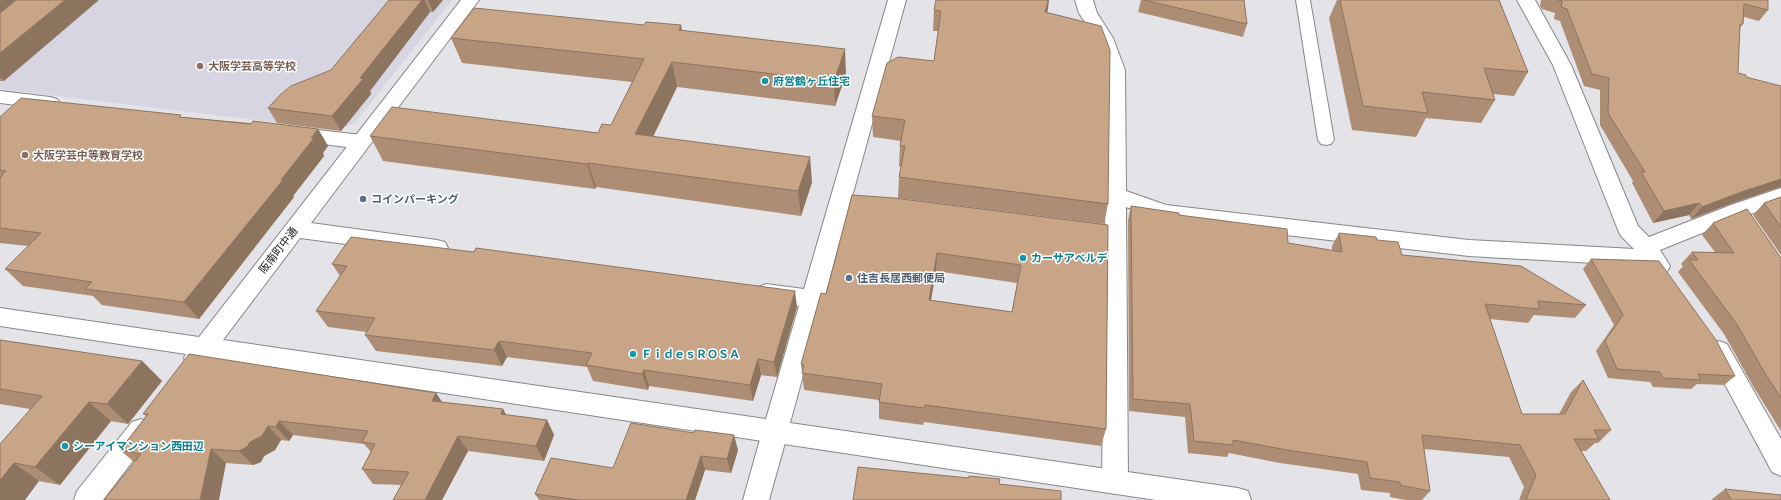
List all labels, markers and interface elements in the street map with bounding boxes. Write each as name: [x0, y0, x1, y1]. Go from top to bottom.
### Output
place label: 大阪学芸高等学校: [208, 60, 296, 72]
marker: 大阪学芸高等学校: [195, 61, 205, 71]
place label: 府営鶴ヶ丘住宅: [773, 75, 850, 87]
marker: 府営鶴ヶ丘住宅: [760, 76, 770, 86]
place label: 大阪学芸中等教育学校: [33, 149, 143, 161]
marker: 大阪学芸中等教育学校: [20, 150, 30, 160]
place label: コインパーキング: [371, 193, 459, 205]
marker: コインパーキング: [358, 194, 368, 204]
street label: 阪南町中通: [256, 225, 300, 275]
place label: カーサアベルデ: [1031, 252, 1108, 264]
marker: カーサアベルデ: [1018, 253, 1028, 263]
place label: 住吉長居西郵便局: [857, 272, 945, 284]
marker: 住吉長居西郵便局: [844, 273, 854, 283]
place label: ＦｉｄｅｓＲＯＳＡ: [641, 348, 740, 360]
marker: ＦｉｄｅｓＲＯＳＡ: [628, 349, 638, 359]
place label: シーアイマンション西田辺: [73, 440, 204, 452]
marker: シーアイマンション西田辺: [60, 441, 70, 451]

